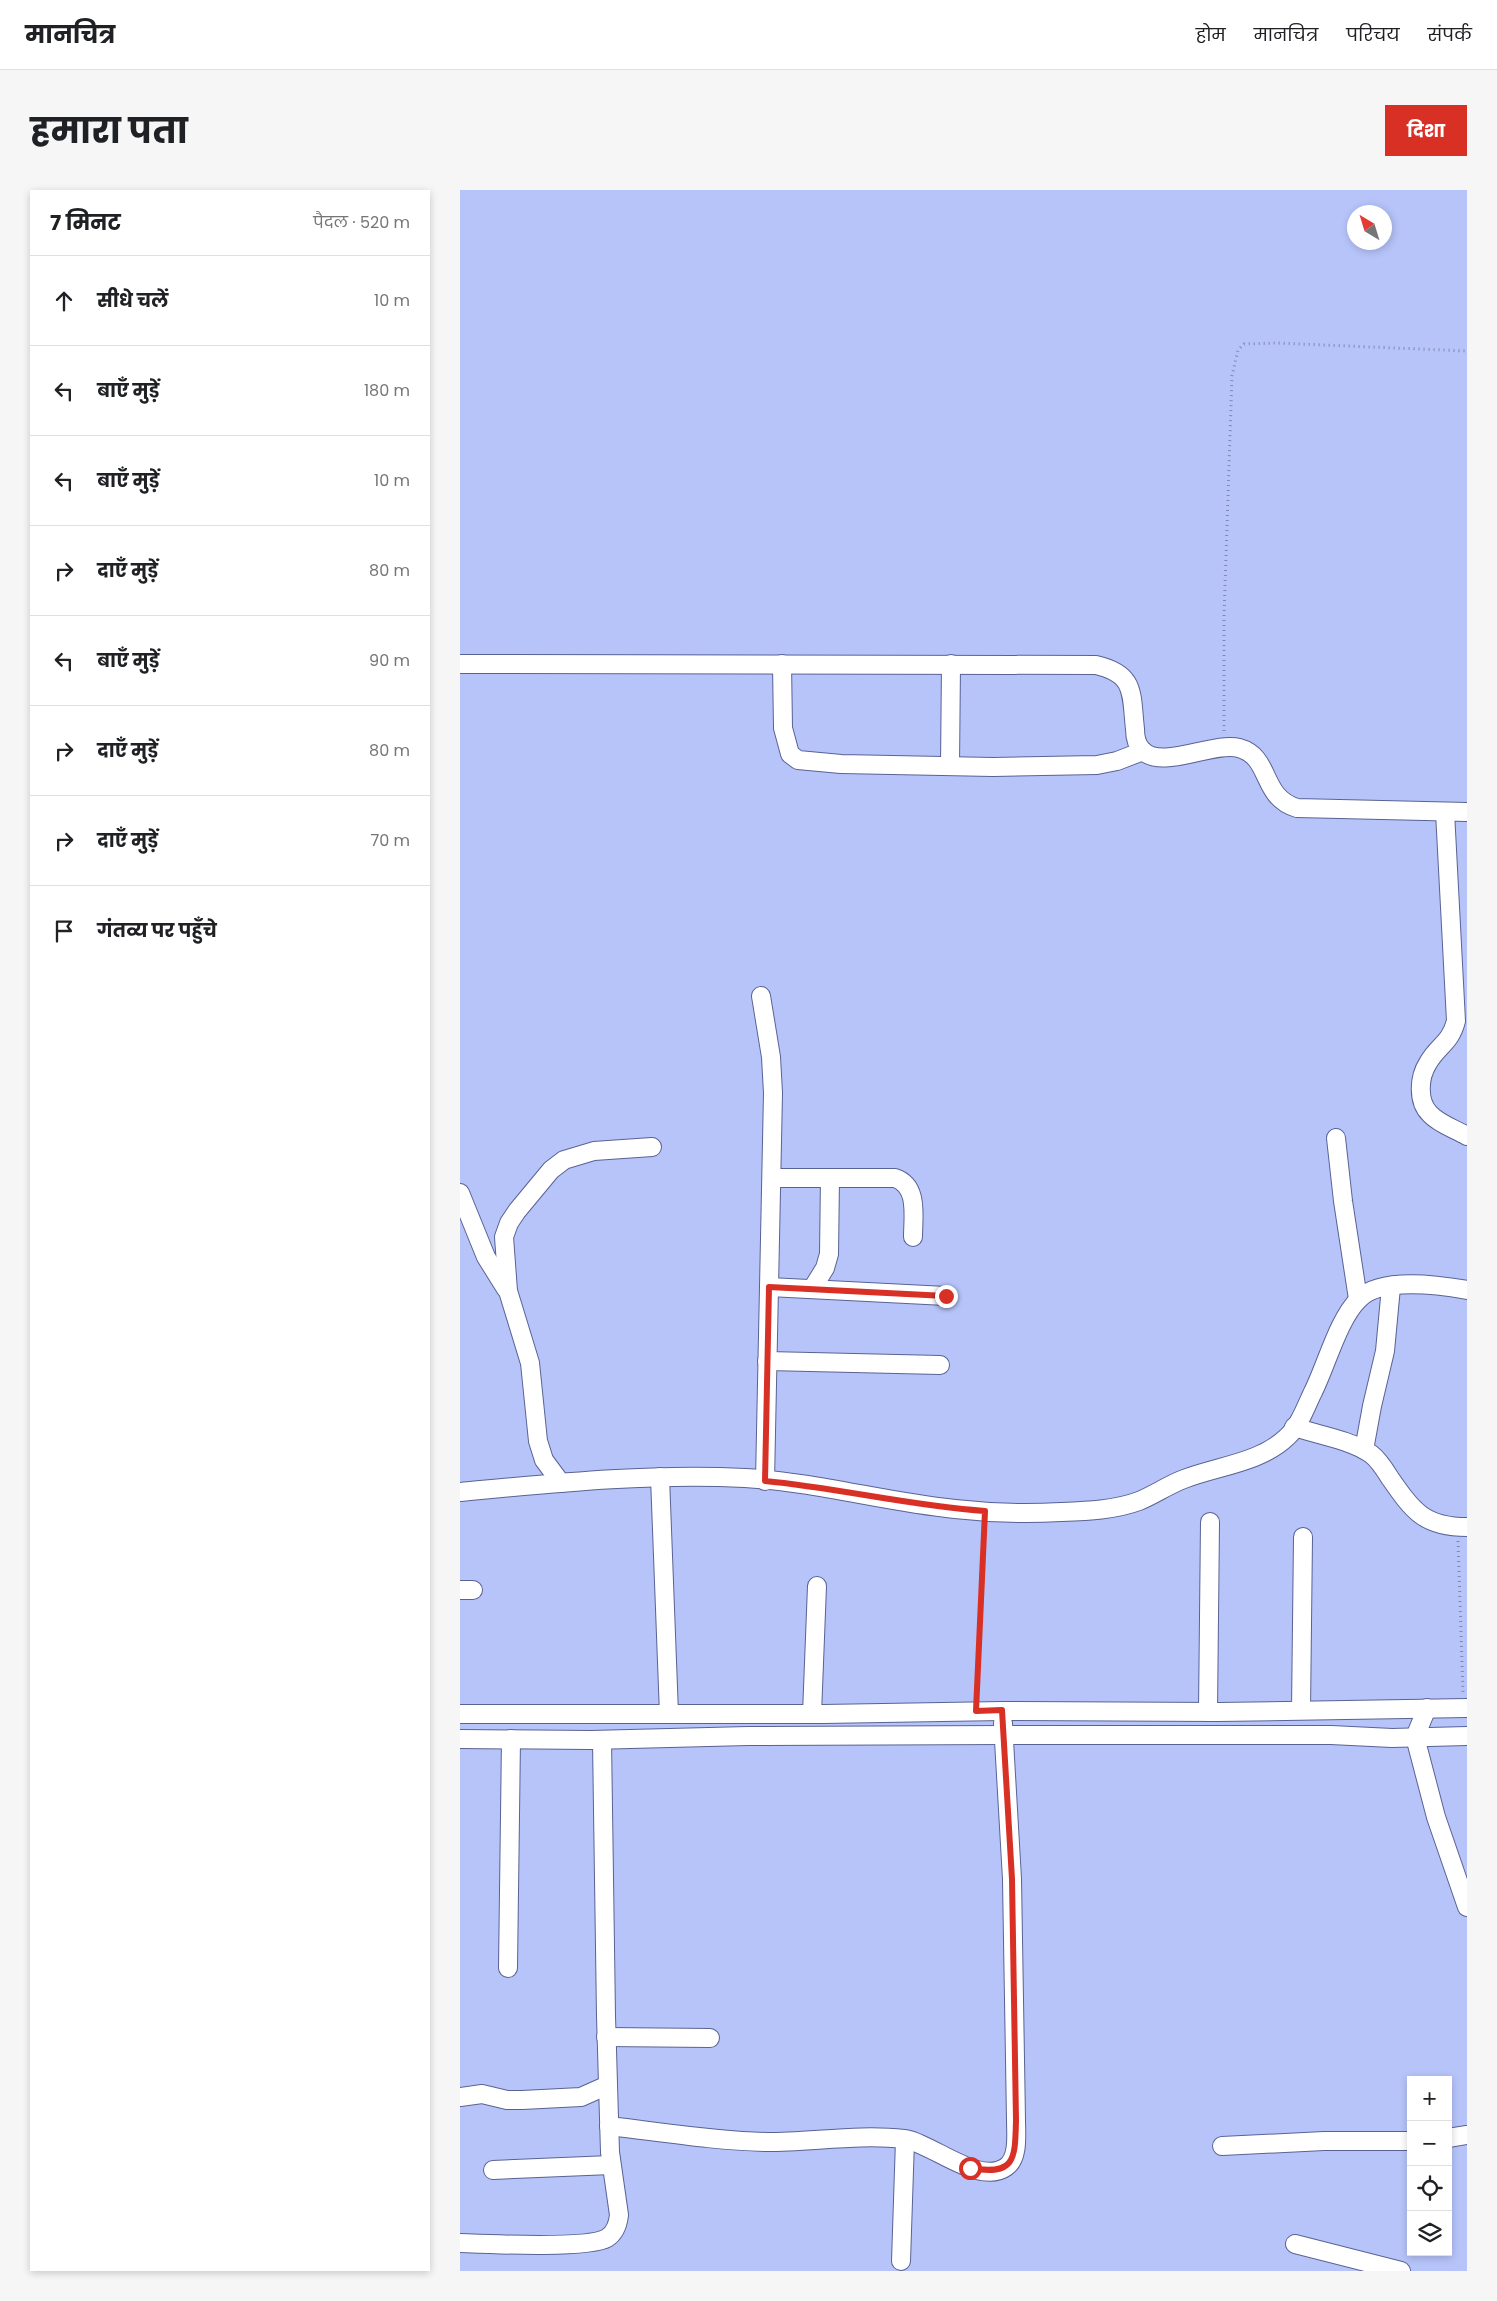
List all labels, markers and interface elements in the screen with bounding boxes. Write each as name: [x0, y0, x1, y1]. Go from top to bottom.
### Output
text: मानचित्र: [25, 18, 115, 51]
text: होम: [1196, 22, 1226, 47]
text: मानचित्र: [1254, 22, 1318, 47]
text: परिचय: [1346, 22, 1400, 47]
text: संपर्क: [1428, 22, 1472, 47]
button: दिशा: [1385, 105, 1467, 156]
text: हमारा पता: [30, 106, 188, 155]
north arrow: [1347, 205, 1392, 250]
text: 7 मिनट: [50, 208, 121, 237]
text: पैदल · 520 m: [313, 211, 410, 234]
icon: ahead: [50, 287, 78, 315]
text: सीधे चलें: [97, 287, 168, 314]
text: 10 m: [374, 289, 410, 312]
icon: left: [50, 377, 78, 405]
text: बाएँ मुड़ें: [97, 377, 159, 404]
text: 180 m: [364, 379, 410, 402]
icon: left: [50, 467, 78, 495]
text: बाएँ मुड़ें: [97, 467, 159, 494]
text: 10 m: [374, 469, 410, 492]
icon: right: [50, 557, 78, 585]
text: दाएँ मुड़ें: [97, 557, 158, 584]
text: 80 m: [369, 559, 410, 582]
icon: left: [50, 647, 78, 675]
text: बाएँ मुड़ें: [97, 647, 159, 674]
text: 90 m: [369, 649, 410, 672]
icon: right: [50, 737, 78, 765]
text: दाएँ मुड़ें: [97, 737, 158, 764]
text: 80 m: [369, 739, 410, 762]
icon: right: [50, 827, 78, 855]
text: दाएँ मुड़ें: [97, 827, 158, 854]
text: 70 m: [370, 829, 410, 852]
icon: arrive: [50, 917, 78, 945]
text: गंतव्य पर पहुँचे: [97, 917, 217, 944]
route end: [935, 1285, 958, 1308]
map controls: [1407, 2076, 1452, 2256]
button: +: [1407, 2076, 1452, 2121]
button: −: [1407, 2121, 1452, 2166]
route start: [959, 2157, 982, 2180]
button: locate: [1407, 2166, 1452, 2211]
button: layers: [1407, 2211, 1452, 2256]

